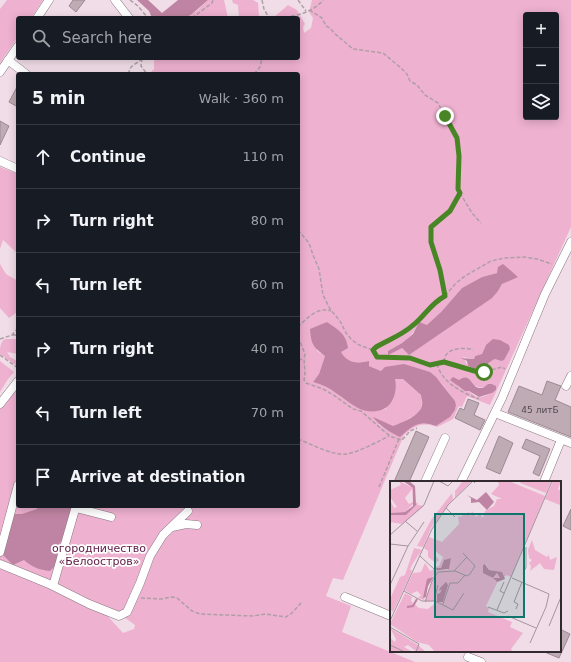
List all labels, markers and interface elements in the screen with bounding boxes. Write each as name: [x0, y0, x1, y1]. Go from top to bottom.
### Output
map controls: [523, 12, 559, 120]
button: +: [523, 12, 559, 48]
search box: [16, 16, 300, 60]
icon: search: [30, 27, 52, 49]
text: Search here: [62, 29, 152, 47]
button: −: [523, 48, 559, 84]
button: layers: [523, 84, 559, 120]
text: 5 min: [32, 88, 85, 108]
text: Walk · 360 m: [199, 91, 284, 106]
route end: [436, 107, 454, 125]
icon: ahead: [32, 146, 54, 168]
text: Continue: [70, 148, 146, 166]
text: 110 m: [242, 149, 284, 164]
icon: right: [32, 210, 54, 232]
text: Turn right: [70, 212, 154, 230]
text: 80 m: [251, 213, 284, 228]
icon: left: [32, 274, 54, 296]
text: Turn left: [70, 276, 142, 294]
text: 60 m: [251, 277, 284, 292]
icon: right: [32, 338, 54, 360]
text: Turn right: [70, 340, 154, 358]
text: 40 m: [251, 341, 284, 356]
route start: [475, 363, 493, 381]
icon: left: [32, 402, 54, 424]
text: Turn left: [70, 404, 142, 422]
text: 70 m: [251, 405, 284, 420]
house number: 45 литБ: [521, 405, 559, 415]
icon: arrive: [32, 466, 54, 488]
text: Arrive at destination: [70, 468, 245, 486]
inset map: [390, 481, 561, 652]
park label: огородничество «Белоостров»: [52, 542, 146, 568]

